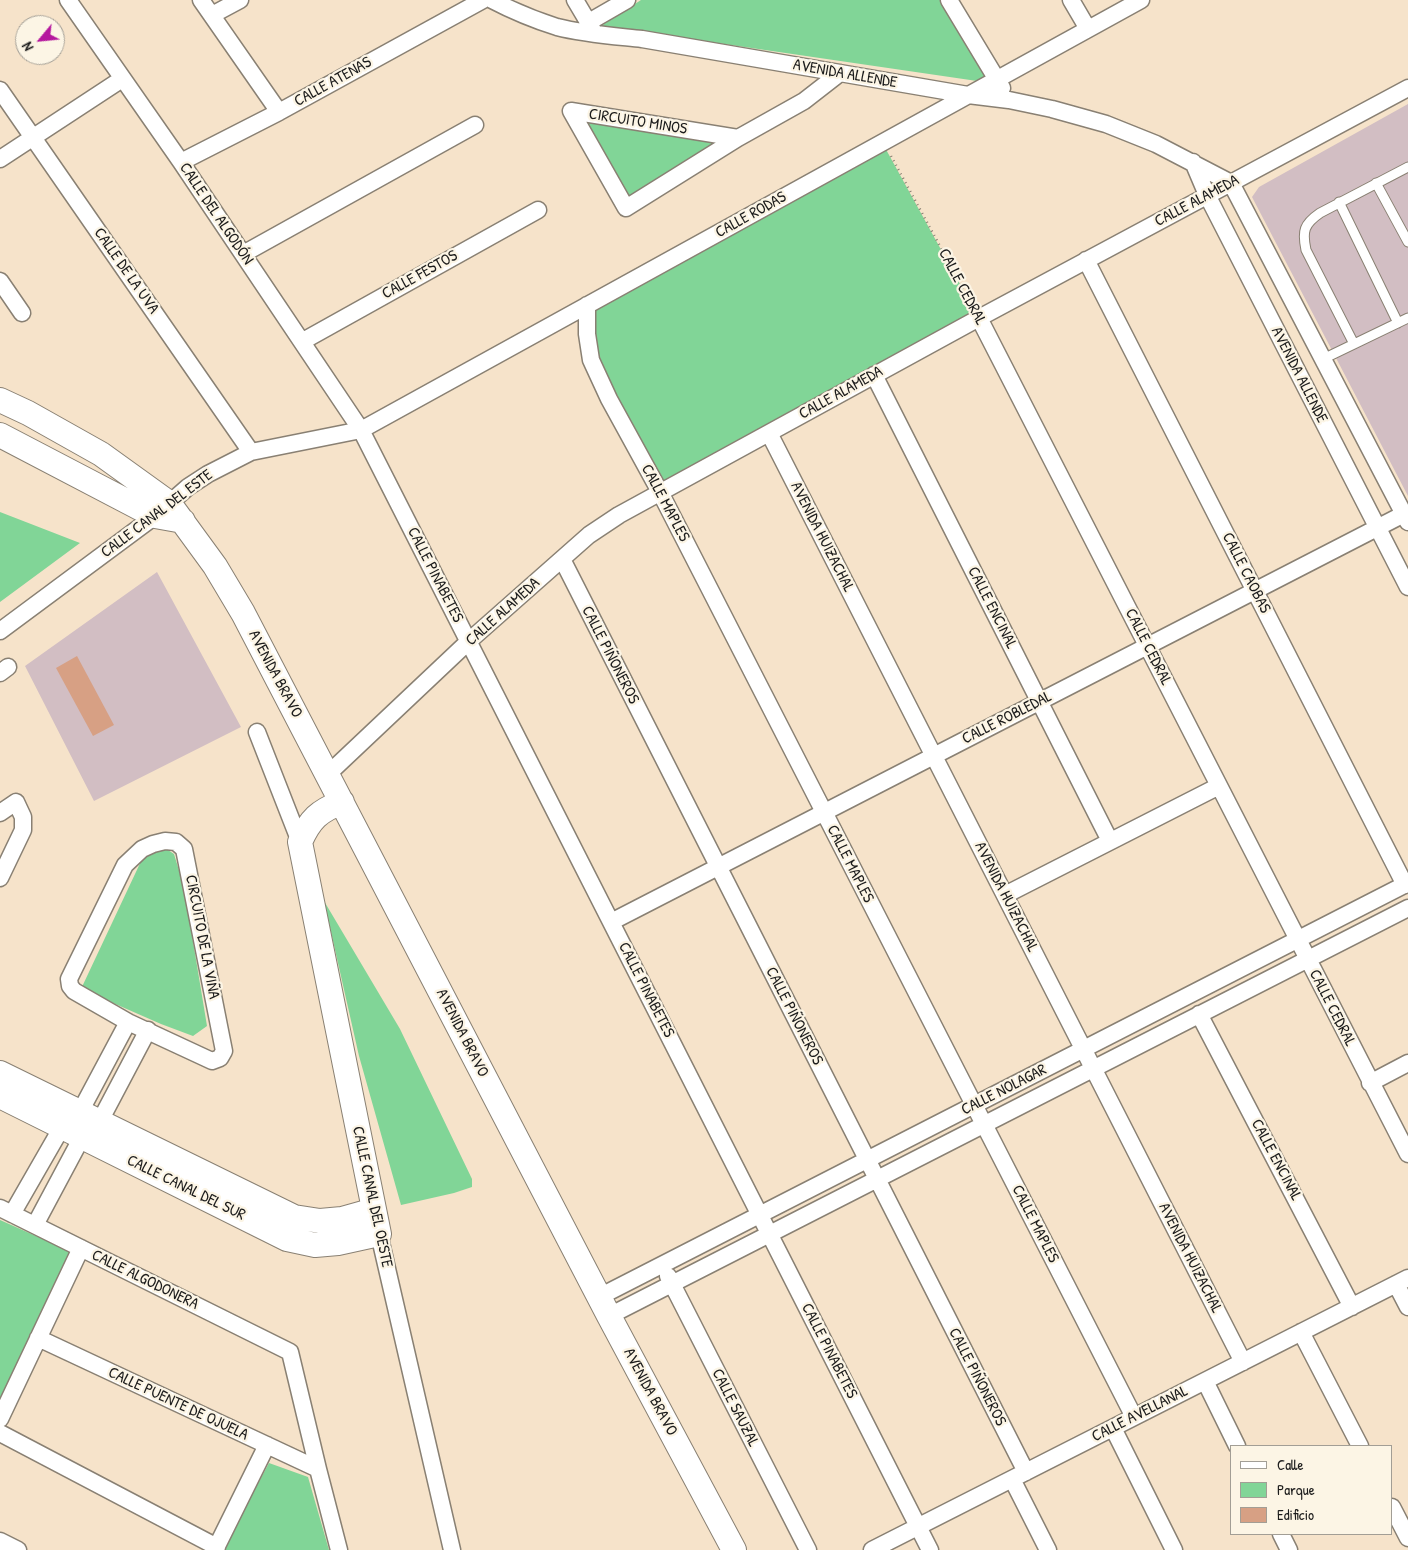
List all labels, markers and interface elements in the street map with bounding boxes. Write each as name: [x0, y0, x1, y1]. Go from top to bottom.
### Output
north arrow: [15, 15, 65, 65]
text: N: [17, 39, 37, 55]
street label: CALLE ATENAS: [291, 53, 375, 111]
street label: AVENIDA ALLENDE: [792, 55, 898, 93]
street label: CIRCUITO MINOS: [588, 105, 688, 139]
street label: CALLE DEL ALGODÓN: [175, 159, 257, 269]
street label: CALLE ALAMEDA: [1152, 171, 1242, 231]
street label: CALLE RODAS: [712, 188, 790, 242]
street label: CALLE DE LA UVA: [89, 224, 163, 318]
street label: CALLE FESTOS: [379, 246, 461, 304]
street label: CALLE CEDRAL: [934, 246, 990, 328]
street label: AVENIDA ALLENDE: [1267, 324, 1331, 426]
street label: CALLE ALAMEDA: [796, 362, 886, 424]
street label: CALLE MAPLES: [637, 461, 693, 545]
street label: CALLE CANAL DEL ESTE: [97, 466, 217, 562]
street label: AVENIDA HUIZACHAL: [786, 479, 858, 595]
street label: CALLE PINABETES: [403, 524, 467, 626]
street label: CALLE CAOBAS: [1217, 529, 1275, 617]
street label: CALLE ENCINAL: [963, 564, 1021, 652]
street label: CALLE ALAMEDA: [462, 574, 544, 650]
street label: CALLE PIÑONEROS: [577, 603, 643, 707]
street label: CALLE CEDRAL: [1120, 605, 1176, 689]
street label: AVENIDA BRAVO: [244, 627, 306, 721]
street label: CALLE ROBLEDAL: [959, 687, 1055, 749]
street label: CALLE MAPLES: [822, 822, 878, 906]
street label: AVENIDA HUIZACHAL: [970, 839, 1042, 955]
street label: CIRCUITO DE LA VIÑA: [181, 873, 223, 1001]
street label: CALLE PINABETES: [614, 939, 678, 1041]
street label: CALLE PIÑONEROS: [761, 964, 827, 1068]
street label: CALLE CEDRAL: [1304, 966, 1360, 1050]
street label: AVENIDA BRAVO: [432, 986, 492, 1080]
street label: CALLE NOLAGAR: [958, 1060, 1050, 1120]
street label: CALLE ENCINAL: [1246, 1116, 1306, 1204]
street label: CALLE CANAL DEL OESTE: [348, 1125, 396, 1269]
street label: CALLE CANAL DEL SUR: [124, 1151, 248, 1225]
street label: CALLE MAPLES: [1007, 1182, 1063, 1266]
street label: AVENIDA HUIZACHAL: [1154, 1200, 1226, 1316]
street label: CALLE ALGODONERA: [88, 1246, 202, 1314]
street label: CALLE PINABETES: [797, 1300, 861, 1402]
street label: CALLE PIÑONEROS: [944, 1325, 1010, 1429]
street label: AVENIDA BRAVO: [619, 1345, 681, 1439]
street label: CALLE PUENTE DE OJUELA: [105, 1363, 251, 1445]
street label: CALLE SAUZAL: [707, 1366, 763, 1450]
street label: CALLE AVELLANAL: [1089, 1382, 1191, 1446]
legend: [1230, 1445, 1393, 1535]
text: Calle: [1277, 1454, 1304, 1475]
text: Parque: [1277, 1479, 1315, 1500]
text: Edificio: [1277, 1504, 1314, 1525]

